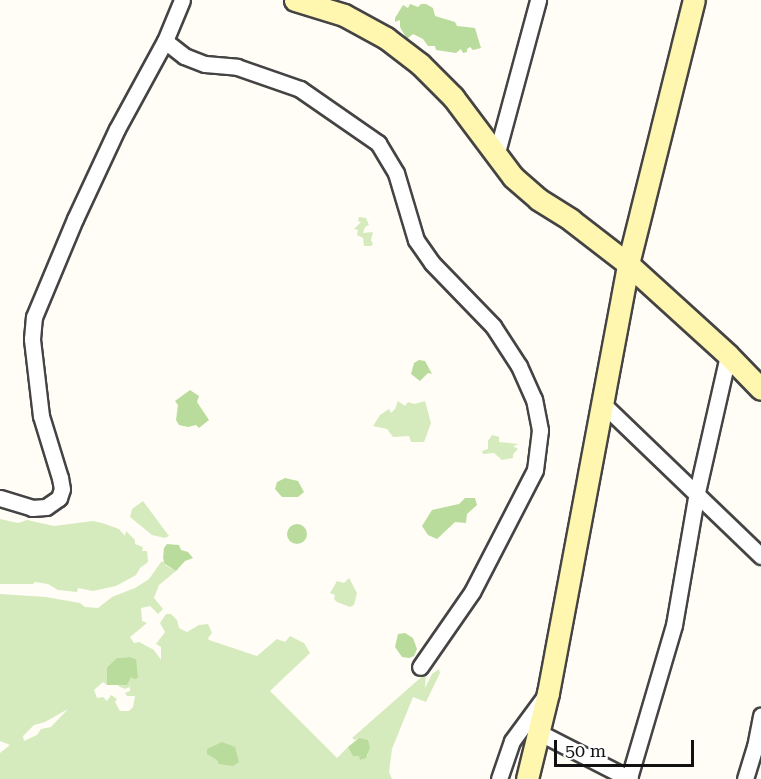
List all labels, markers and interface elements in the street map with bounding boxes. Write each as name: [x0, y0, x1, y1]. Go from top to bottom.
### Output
scale bar: [557, 728, 696, 766]
text: 50 m: [565, 740, 606, 761]

